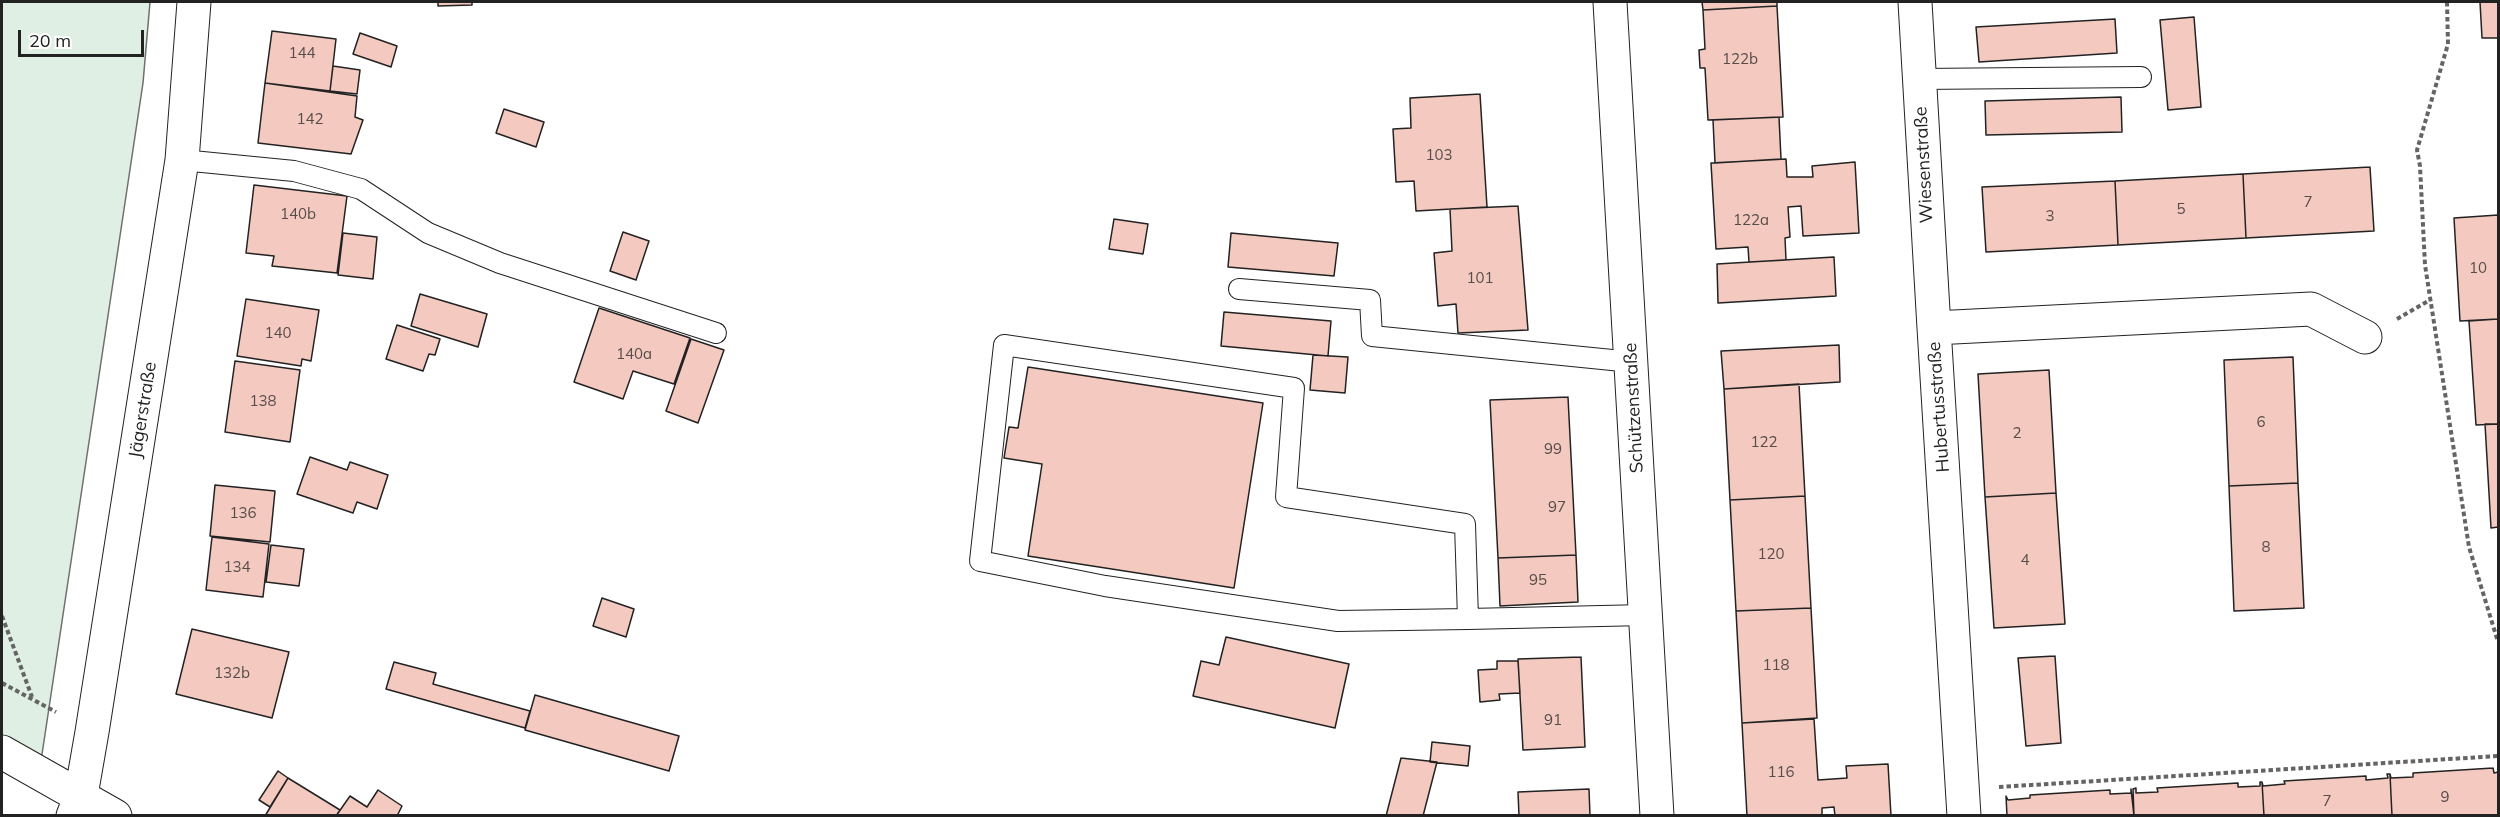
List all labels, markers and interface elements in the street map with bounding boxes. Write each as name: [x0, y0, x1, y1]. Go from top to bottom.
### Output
scale bar: [21, 18, 147, 56]
text: 20 m: [29, 29, 71, 52]
house number: 144: [289, 44, 315, 62]
house number: 122b: [1722, 50, 1758, 68]
street label: Wiesenstraße: [1910, 106, 1938, 224]
house number: 142: [297, 110, 323, 128]
house number: 103: [1426, 146, 1452, 164]
house number: 7: [2304, 193, 2312, 211]
house number: 5: [2177, 200, 2185, 218]
house number: 140b: [280, 205, 316, 223]
house number: 3: [2046, 207, 2054, 225]
house number: 122a: [1733, 211, 1769, 229]
house number: 10: [2469, 259, 2487, 277]
house number: 101: [1467, 269, 1493, 287]
house number: 140: [265, 324, 291, 342]
street label: Hubertusstraße: [1924, 341, 1954, 473]
street label: Schützenstraße: [1620, 342, 1648, 474]
house number: 140a: [616, 345, 652, 363]
street label: Jägerstraße: [125, 360, 161, 460]
house number: 138: [250, 392, 276, 410]
house number: 6: [2257, 413, 2265, 431]
house number: 2: [2013, 424, 2021, 442]
house number: 122: [1751, 433, 1777, 451]
house number: 99: [1544, 440, 1562, 458]
house number: 97: [1548, 498, 1566, 516]
house number: 136: [230, 504, 256, 522]
house number: 8: [2262, 538, 2270, 556]
house number: 120: [1758, 545, 1784, 563]
house number: 4: [2021, 551, 2029, 569]
house number: 134: [224, 558, 250, 576]
house number: 95: [1529, 571, 1547, 589]
house number: 118: [1763, 656, 1789, 674]
house number: 132b: [214, 664, 250, 682]
house number: 91: [1544, 711, 1562, 729]
house number: 116: [1768, 763, 1794, 781]
house number: 9: [2441, 788, 2449, 806]
house number: 7: [2323, 792, 2331, 810]

